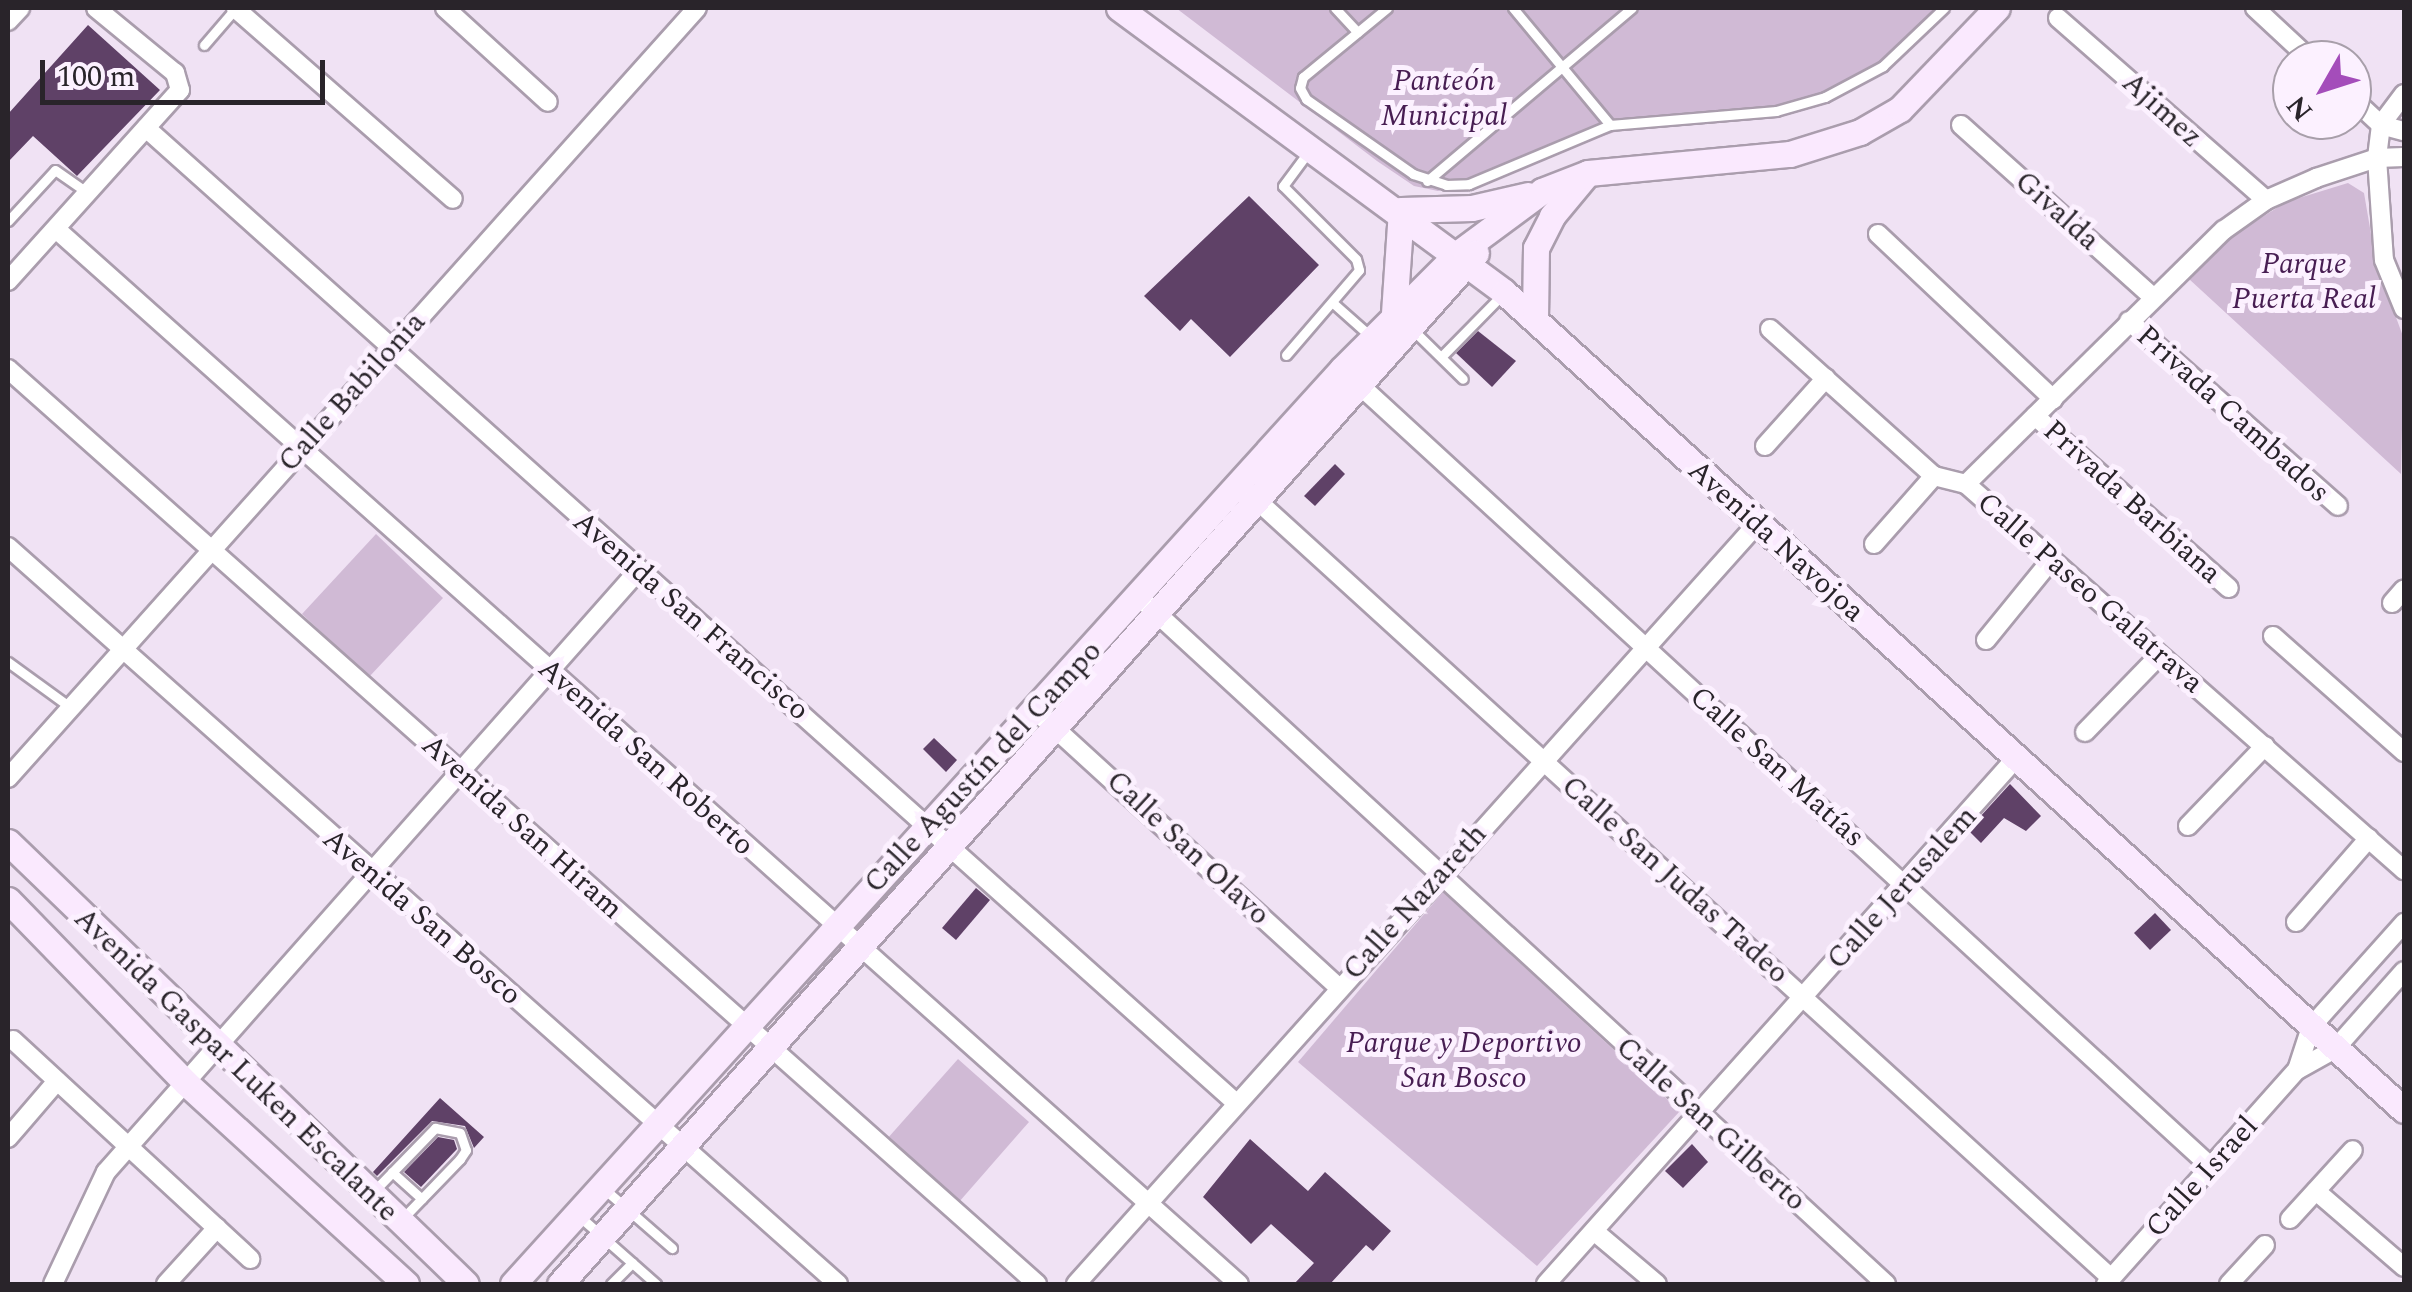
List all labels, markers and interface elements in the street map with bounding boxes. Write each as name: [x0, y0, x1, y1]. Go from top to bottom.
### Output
scale bar: [45, 40, 330, 102]
north arrow: [2272, 40, 2372, 140]
text: 100 m: [57, 54, 135, 100]
park label: Panteón Municipal: [1381, 63, 1507, 134]
street label: Ajimez: [2114, 65, 2210, 155]
text: N: [2276, 86, 2324, 130]
street label: Givalda: [2007, 164, 2107, 258]
park label: Parque Puerta Real: [2232, 246, 2376, 316]
street label: Calle Babilonia: [271, 305, 433, 479]
street label: Privada Cambados: [2129, 318, 2337, 510]
street label: Privada Barbiana: [2035, 413, 2229, 591]
street label: Avenida Navojoa: [1680, 452, 1872, 630]
street label: Calle Paseo Galatrava: [1969, 485, 2211, 701]
street label: Avenida San Francisco: [566, 504, 816, 728]
street label: Calle Agustín del Campo: [857, 633, 1109, 901]
street label: Avenida San Roberto: [531, 651, 761, 863]
street label: Calle San Matías: [1682, 679, 1872, 855]
street label: Avenida San Hiram: [414, 727, 630, 927]
street label: Calle San Olavo: [1099, 763, 1277, 933]
street label: Calle San Judas Tadeo: [1554, 768, 1796, 992]
street label: Calle Jerusalem: [1819, 799, 1985, 977]
street label: Calle Nazareth: [1335, 817, 1495, 987]
street label: Avenida San Bosco: [315, 821, 529, 1013]
street label: Avenida Gaspar Luken Escalante: [66, 900, 406, 1230]
park label: Parque y Deportivo San Bosco: [1346, 1025, 1582, 1096]
street label: Calle San Gilberto: [1608, 1029, 1814, 1219]
street label: Calle Israel: [2138, 1109, 2266, 1245]

